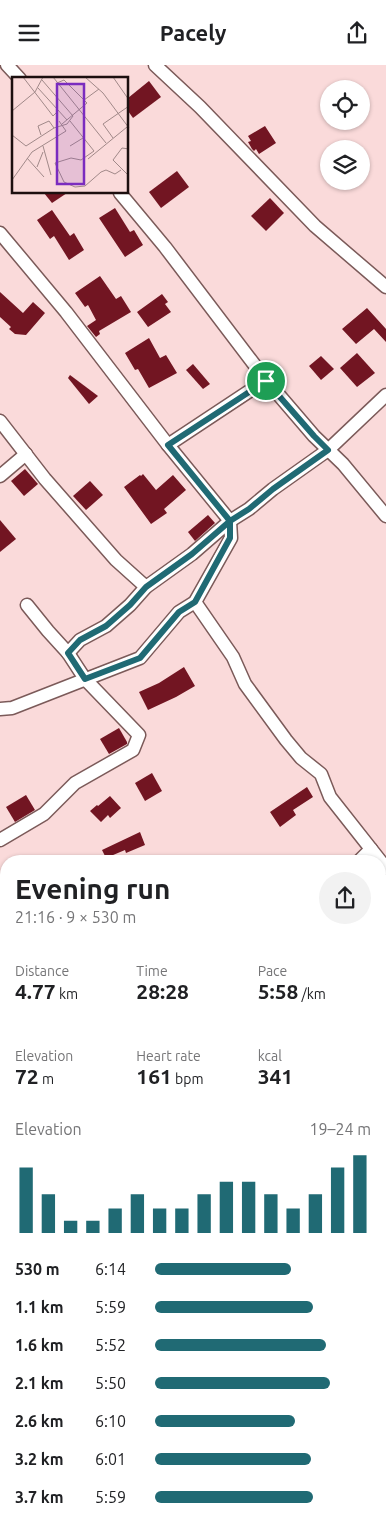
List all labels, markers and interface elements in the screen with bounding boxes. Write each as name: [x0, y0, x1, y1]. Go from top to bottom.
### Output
icon: menu: [15, 19, 43, 47]
icon: share: [343, 19, 371, 47]
text: Pacely: [160, 20, 226, 45]
inset map: [12, 77, 129, 194]
map controls: [320, 80, 370, 190]
button: locate: [320, 80, 370, 130]
button: layers: [320, 140, 370, 190]
pin: [245, 360, 287, 402]
icon: arrive: [252, 367, 280, 395]
button: share: [319, 872, 371, 924]
text: Evening run: [15, 873, 170, 904]
text: 21:16 · 9 × 530 m: [15, 908, 136, 926]
text: Distance: [15, 963, 69, 979]
text: Time: [136, 963, 168, 979]
text: Pace: [258, 963, 287, 979]
text: 4.77: [15, 979, 56, 1003]
text: 28:28: [136, 979, 189, 1003]
text: 5:58: [258, 979, 298, 1003]
text: km: [56, 986, 78, 1002]
text: /km: [298, 986, 326, 1002]
text: Elevation: [15, 1048, 73, 1064]
text: Heart rate: [136, 1048, 201, 1064]
text: kcal: [258, 1048, 282, 1064]
text: 72: [15, 1064, 39, 1088]
text: 161: [136, 1064, 172, 1088]
text: 341: [258, 1064, 293, 1088]
text: m: [39, 1071, 54, 1087]
text: bpm: [172, 1071, 204, 1087]
text: Elevation: [15, 1120, 82, 1138]
text: 19–24 m: [309, 1120, 371, 1138]
text: 530 m: [15, 1260, 60, 1278]
text: 6:14: [95, 1260, 126, 1278]
text: 1.1 km: [15, 1298, 64, 1316]
text: 5:59: [95, 1298, 126, 1316]
text: 1.6 km: [15, 1336, 64, 1354]
text: 5:52: [95, 1336, 126, 1354]
text: 2.1 km: [15, 1374, 64, 1392]
text: 5:50: [95, 1374, 126, 1392]
text: 2.6 km: [15, 1412, 64, 1430]
text: 6:10: [95, 1412, 126, 1430]
text: 3.2 km: [15, 1450, 64, 1468]
text: 6:01: [95, 1450, 126, 1468]
text: 3.7 km: [15, 1488, 64, 1506]
text: 5:59: [95, 1488, 126, 1506]

